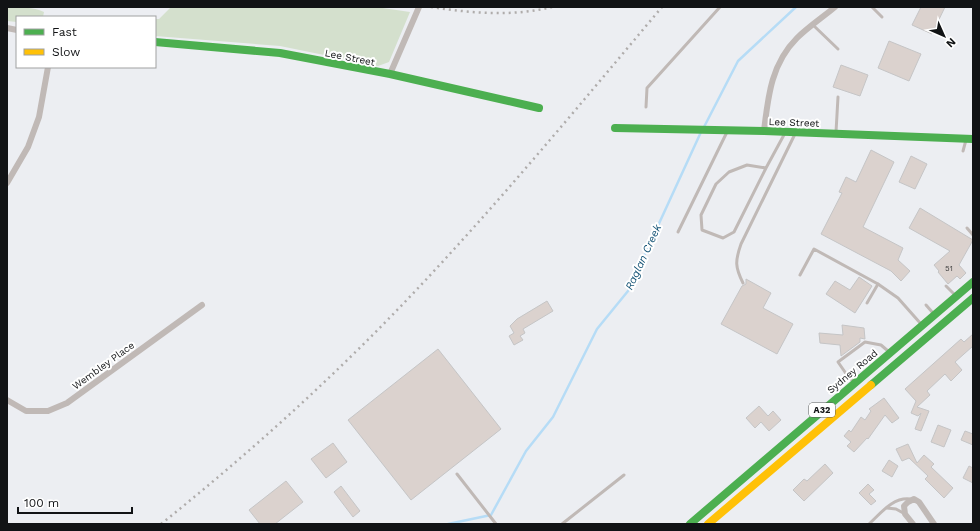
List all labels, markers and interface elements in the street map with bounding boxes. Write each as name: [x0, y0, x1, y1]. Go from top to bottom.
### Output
legend: [16, 16, 156, 68]
north arrow: [924, 16, 964, 56]
text: Fast: [52, 25, 77, 39]
text: N: [943, 35, 958, 50]
text: Slow: [52, 45, 80, 59]
street label: Lee Street: [324, 47, 377, 68]
street label: Lee Street: [768, 116, 820, 129]
water label: Raglan Creek: [623, 222, 665, 292]
house number: 51: [945, 264, 953, 273]
street label: Wembley Place: [70, 339, 137, 392]
street label: Sydney Road: [825, 347, 880, 396]
road number: A32: [809, 403, 835, 417]
scale bar: [18, 489, 132, 515]
text: 100 m: [24, 496, 59, 510]

